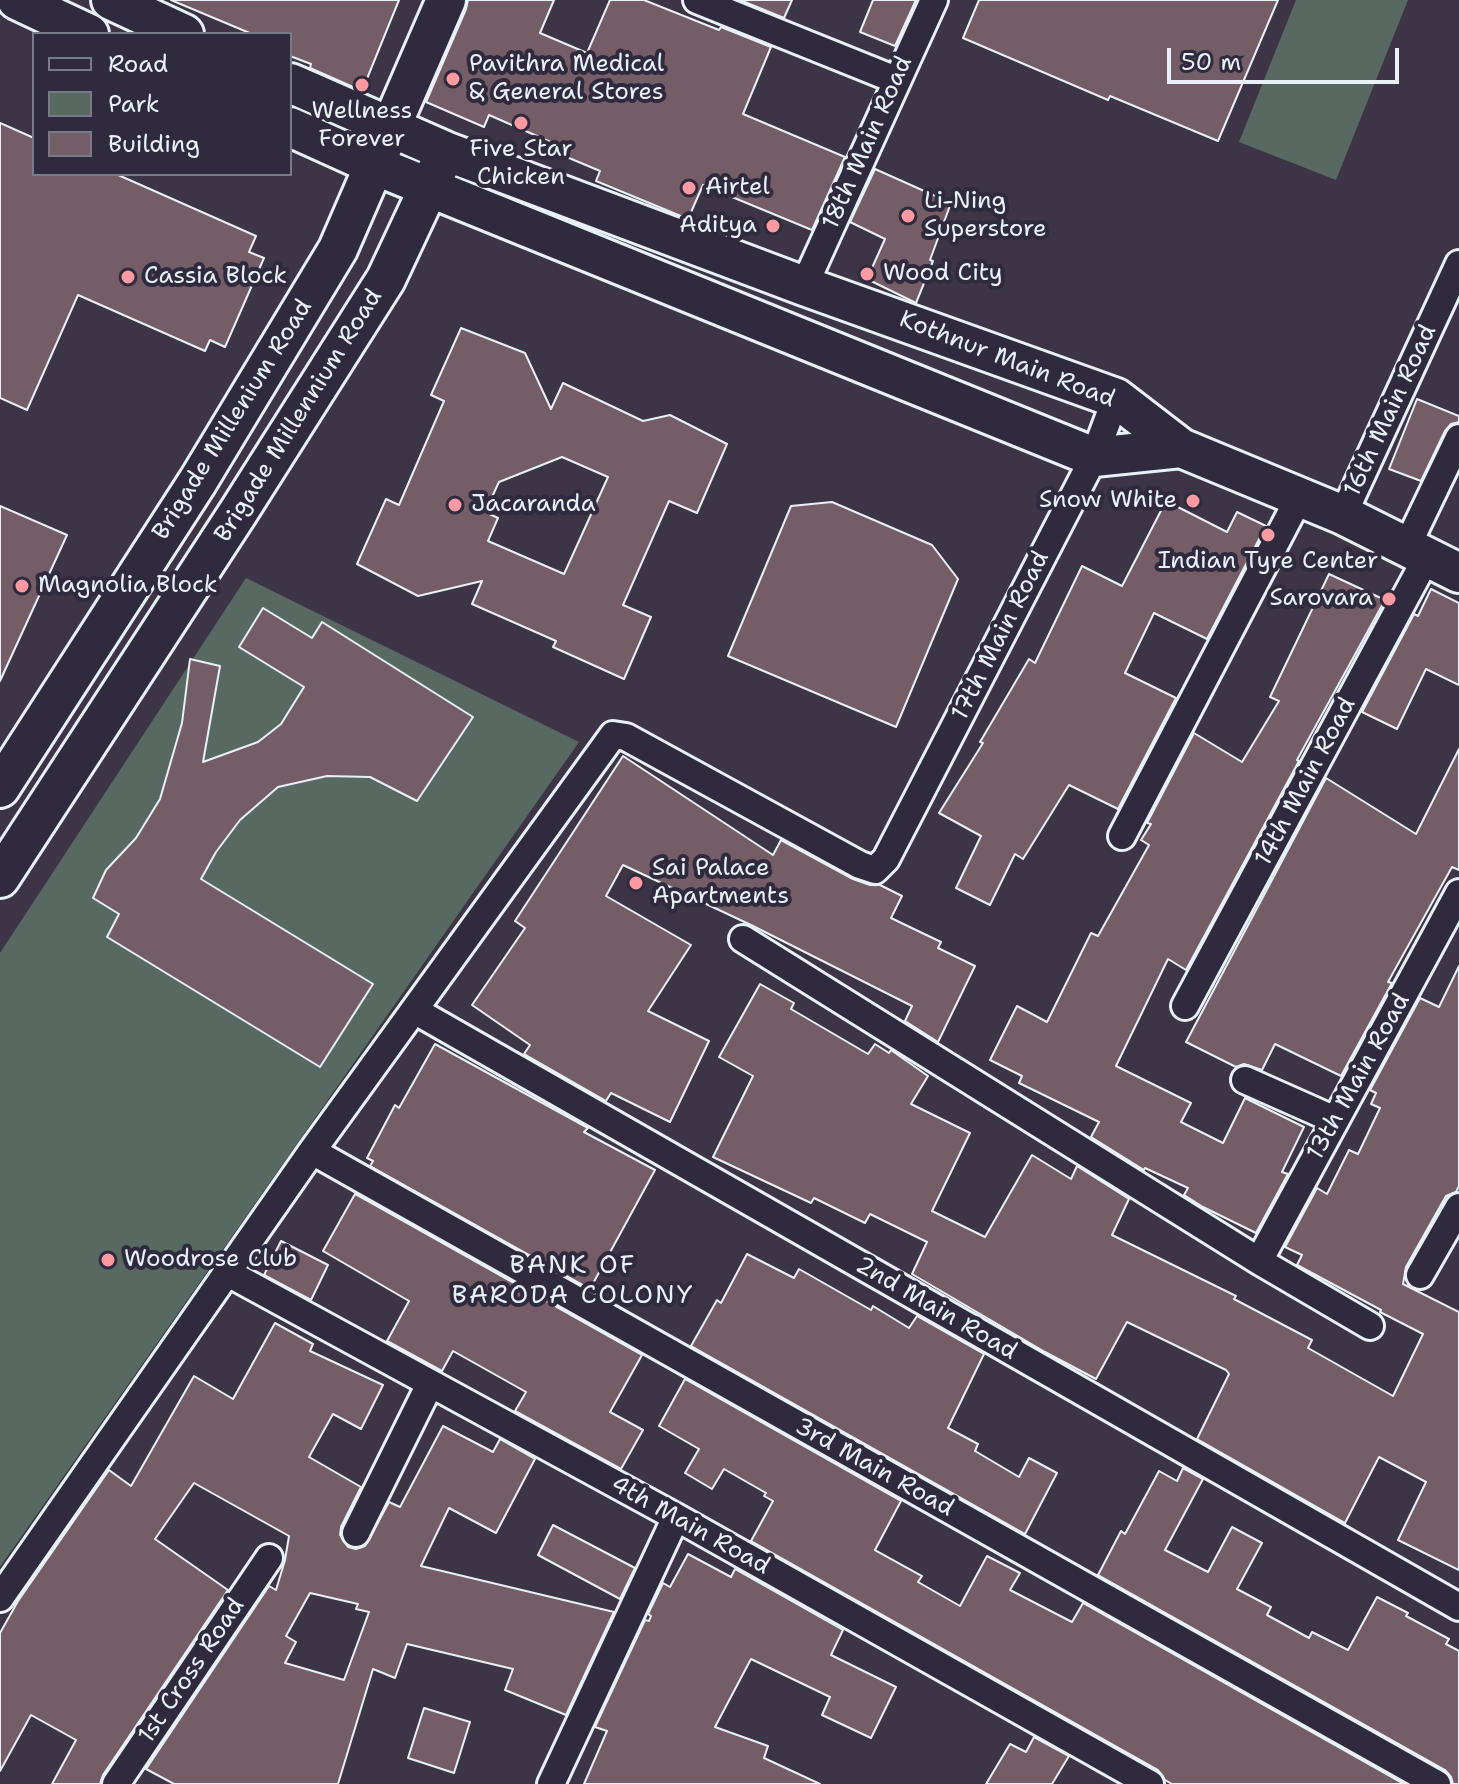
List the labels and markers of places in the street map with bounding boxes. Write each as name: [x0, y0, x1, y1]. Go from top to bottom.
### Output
place label: Pavithra Medical & General Stores: [469, 51, 664, 107]
marker: Pavithra Medical & General Stores: [444, 70, 462, 88]
marker: Wellness Forever: [353, 76, 371, 94]
place label: Wellness Forever: [312, 98, 412, 154]
marker: Five Star Chicken: [512, 114, 530, 132]
place label: Five Star Chicken: [469, 136, 573, 192]
place label: Airtel: [705, 174, 770, 202]
marker: Airtel: [680, 179, 698, 197]
place label: Li-Ning Superstore: [924, 188, 1047, 244]
marker: Li-Ning Superstore: [899, 207, 917, 225]
place label: Aditya: [679, 212, 757, 240]
marker: Aditya: [764, 217, 782, 235]
place label: Wood City: [883, 260, 1003, 288]
place label: Cassia Block: [144, 263, 287, 291]
marker: Wood City: [858, 265, 876, 283]
marker: Cassia Block: [119, 268, 137, 286]
place label: Snow White: [1039, 487, 1177, 515]
place label: Jacaranda: [471, 491, 596, 519]
marker: Snow White: [1184, 492, 1202, 510]
marker: Jacaranda: [446, 496, 464, 514]
marker: Indian Tyre Center: [1259, 526, 1277, 544]
place label: Indian Tyre Center: [1158, 548, 1378, 576]
place label: Magnolia Block: [38, 572, 218, 600]
marker: Magnolia Block: [13, 577, 31, 595]
place label: Sarovara: [1269, 585, 1373, 613]
marker: Sarovara: [1380, 590, 1398, 608]
place label: Sai Palace Apartments: [652, 855, 789, 911]
marker: Sai Palace Apartments: [627, 874, 645, 892]
place label: Woodrose Club: [124, 1246, 297, 1274]
marker: Woodrose Club: [99, 1251, 117, 1269]

